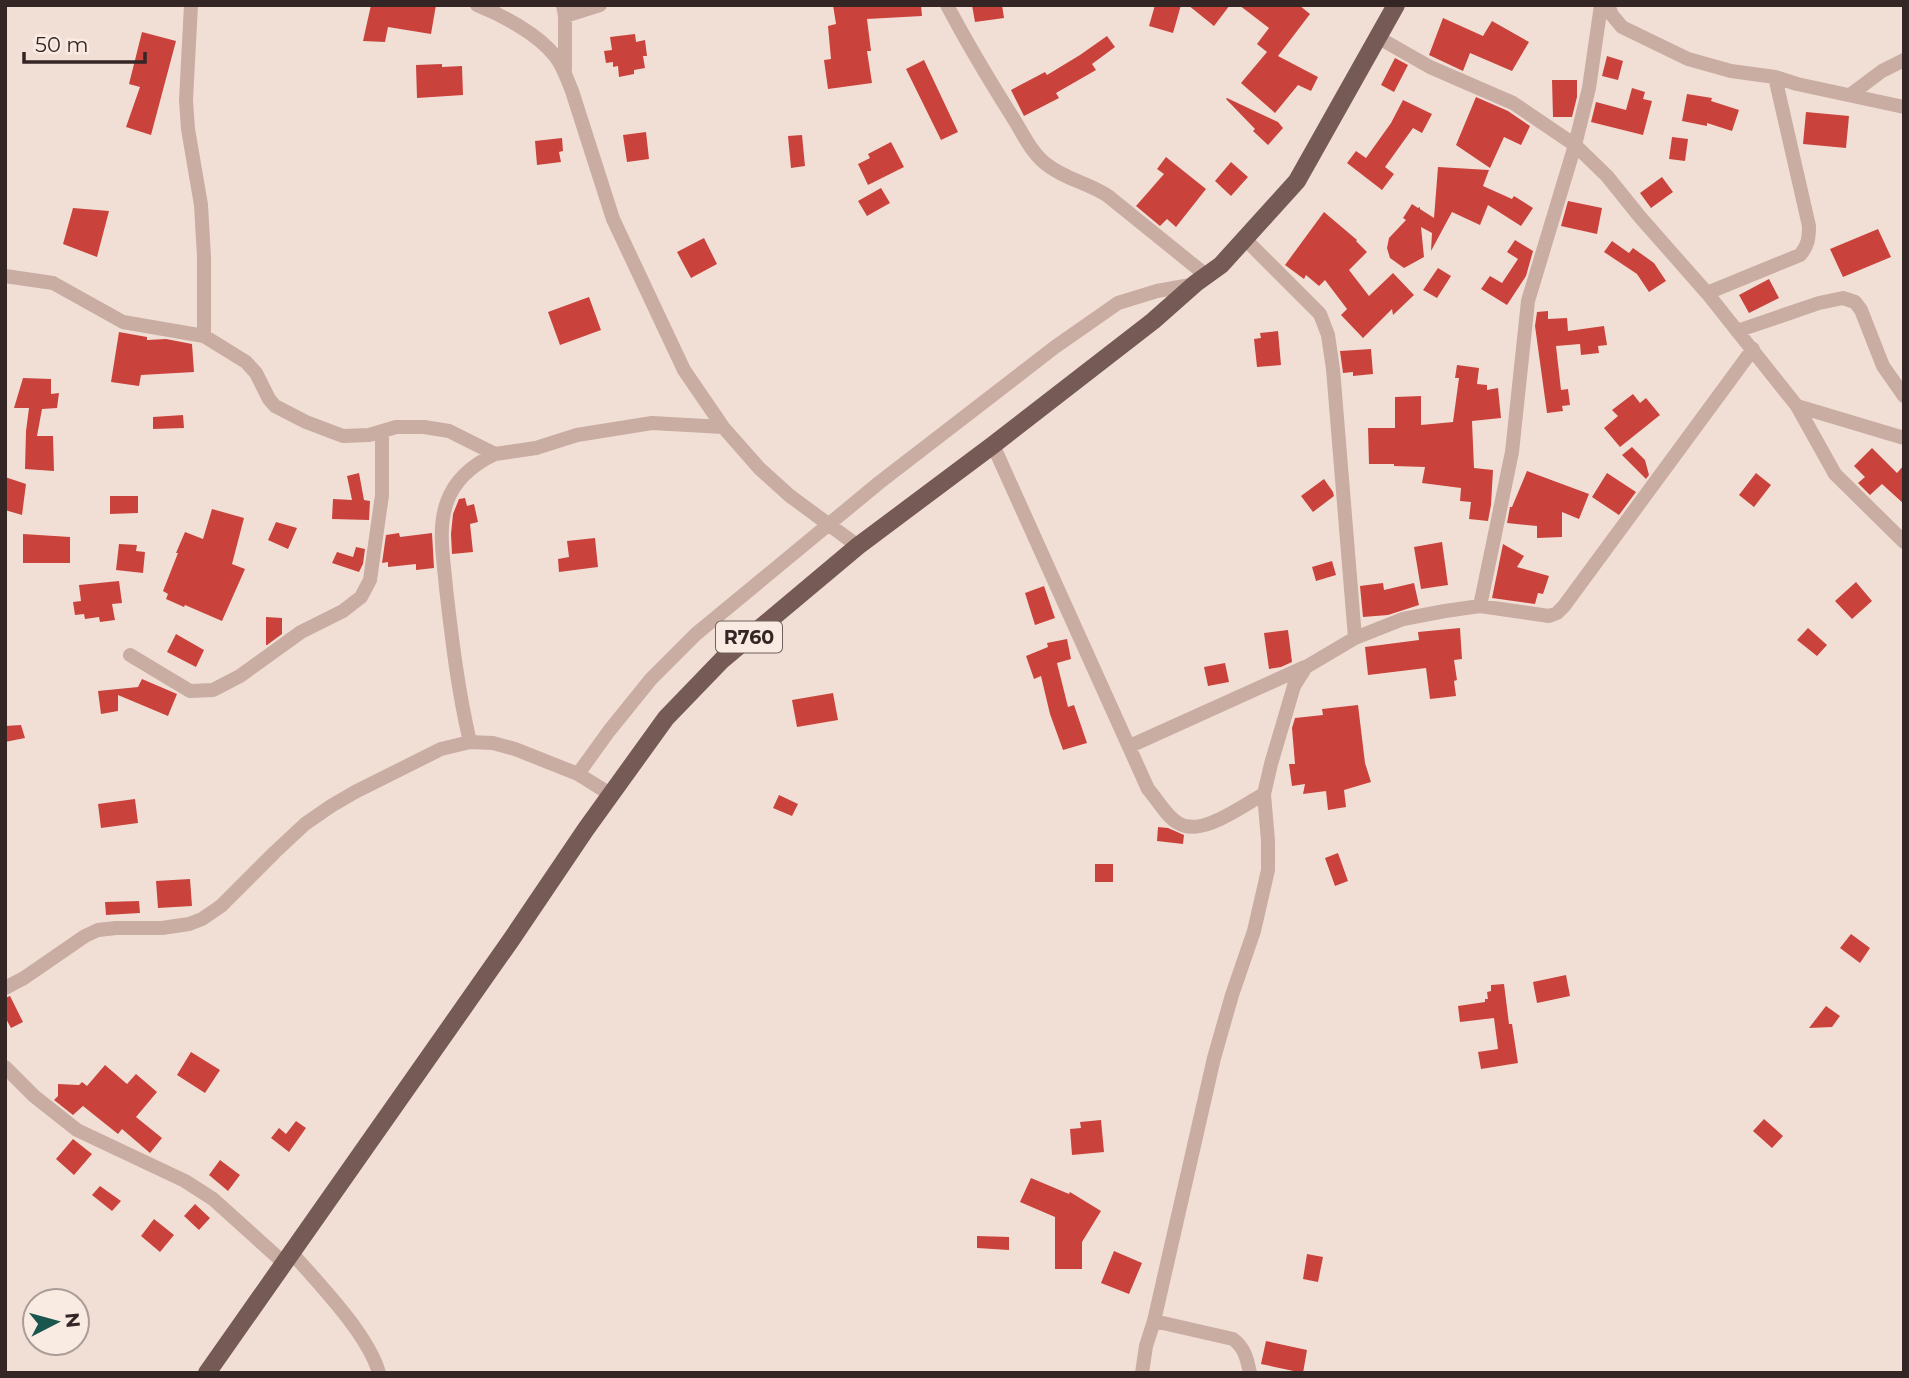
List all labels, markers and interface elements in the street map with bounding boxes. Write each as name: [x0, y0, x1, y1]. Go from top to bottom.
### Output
scale bar: [24, 21, 145, 65]
text: 50 m: [35, 32, 89, 57]
road number: R760: [716, 622, 782, 652]
north arrow: [21, 1287, 91, 1357]
text: N: [60, 1311, 85, 1329]

